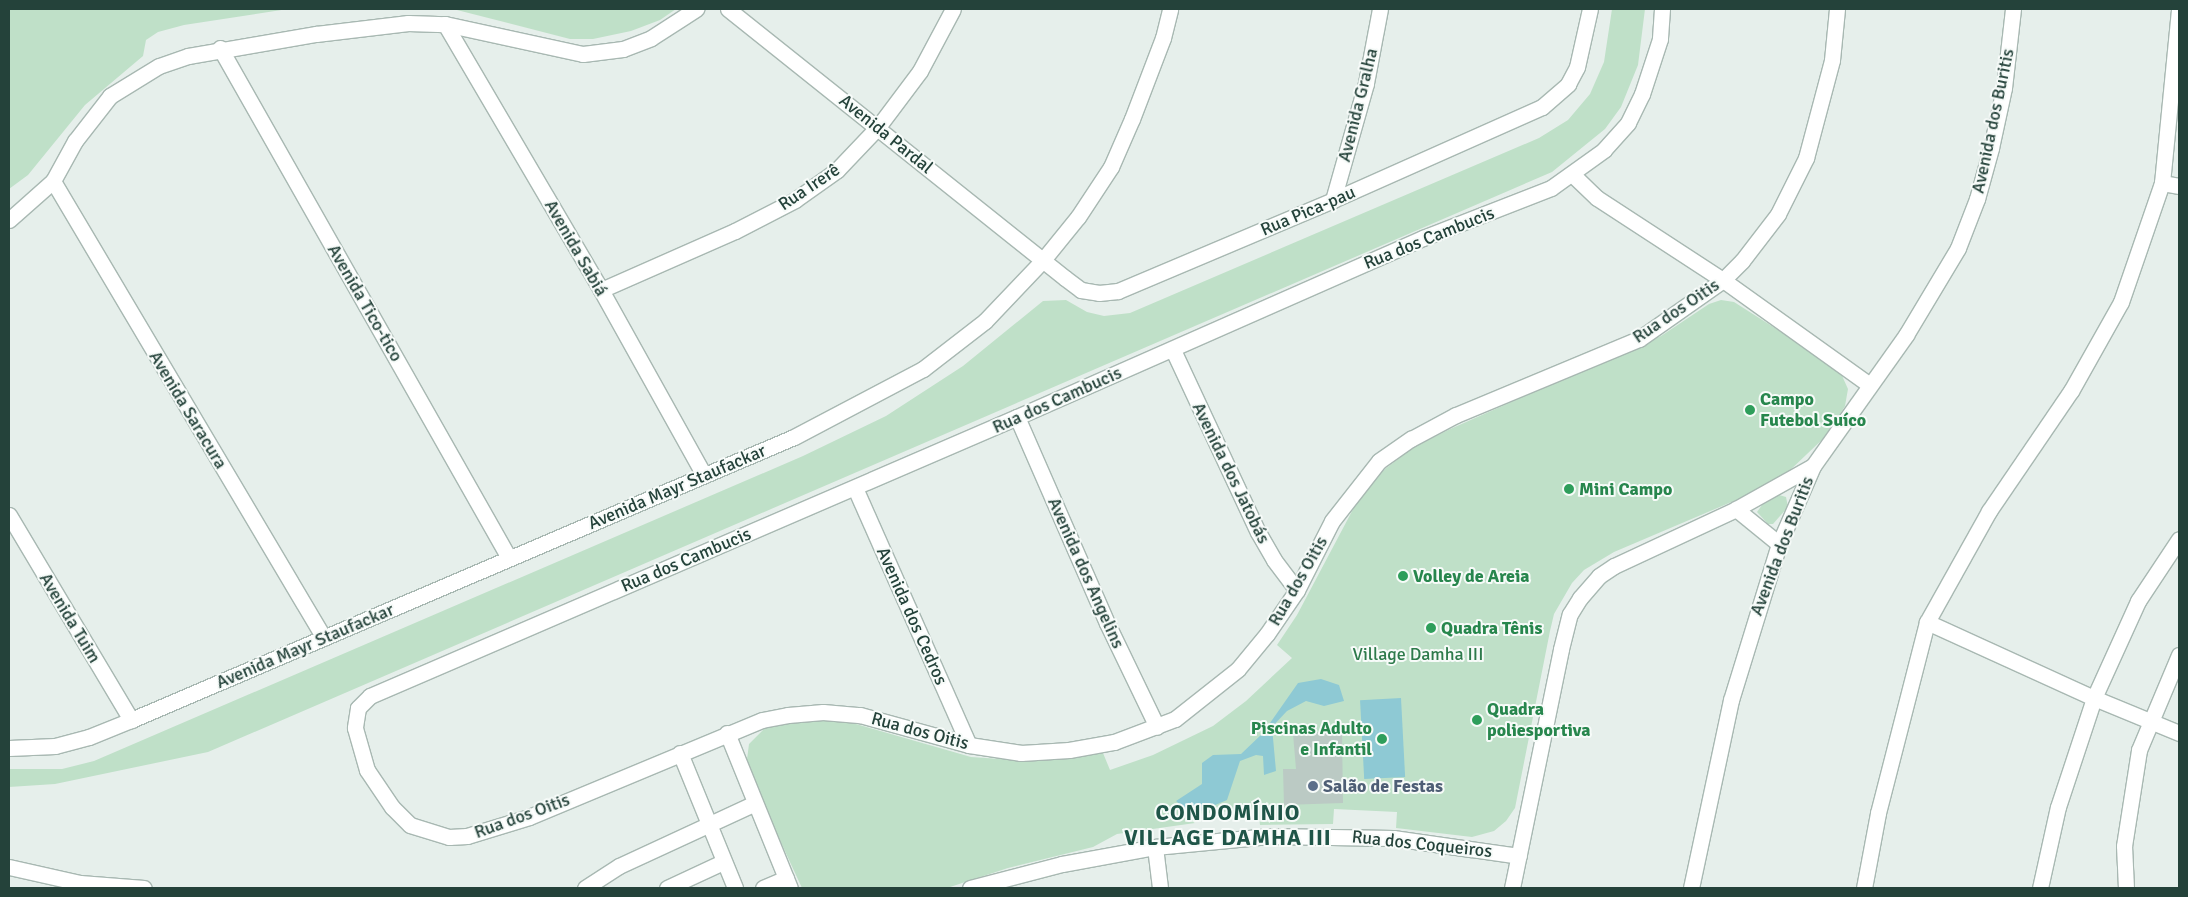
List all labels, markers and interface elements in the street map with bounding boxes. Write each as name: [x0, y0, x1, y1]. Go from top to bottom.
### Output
street label: Avenida Gralha: [1333, 46, 1383, 164]
street label: Avenida dos Buritis: [1967, 47, 2019, 195]
street label: Avenida Pardal: [835, 90, 937, 178]
street label: Rua Irerê: [774, 159, 844, 215]
street label: Rua Pica-pau: [1257, 181, 1359, 241]
street label: Avenida Sabiá: [540, 196, 612, 300]
street label: Rua dos Cambucis: [1361, 202, 1497, 274]
street label: Avenida Tico-tico: [323, 241, 407, 365]
street label: Rua dos Oitis: [1629, 274, 1723, 348]
street label: Avenida Saracura: [144, 347, 232, 473]
street label: Rua dos Cambucis: [989, 362, 1125, 438]
place label: Campo Futebol Suíco: [1760, 389, 1866, 432]
street label: Avenida dos Jatobás: [1187, 399, 1275, 547]
marker: Campo Futebol Suíco: [1744, 404, 1756, 416]
street label: Avenida Mayr Staufackar: [585, 440, 769, 534]
street label: Avenida dos Buritis: [1746, 473, 1818, 619]
place label: Mini Campo: [1579, 478, 1672, 500]
marker: Mini Campo: [1563, 483, 1575, 495]
street label: Avenida dos Angelins: [1043, 494, 1129, 652]
street label: Rua dos Cambucis: [618, 523, 754, 597]
street label: Rua dos Oitis: [1264, 532, 1332, 630]
street label: Avenida dos Cedros: [872, 544, 952, 688]
place label: Volley de Areia: [1413, 565, 1530, 587]
street label: Avenida Tuim: [35, 569, 105, 667]
marker: Volley de Areia: [1397, 570, 1409, 582]
street label: Avenida Mayr Staufackar: [213, 599, 397, 693]
place label: Quadra Tênis: [1441, 617, 1542, 639]
marker: Quadra Tênis: [1425, 622, 1437, 634]
park label: Village Damha III: [1353, 643, 1483, 665]
place label: Quadra poliesportiva: [1487, 699, 1590, 742]
street label: Rua dos Oitis: [869, 708, 971, 754]
marker: Quadra poliesportiva: [1471, 714, 1483, 726]
place label: Piscinas Adulto e Infantil: [1251, 718, 1372, 761]
marker: Piscinas Adulto e Infantil: [1376, 733, 1388, 745]
place label: Salão de Festas: [1323, 775, 1443, 797]
marker: Salão de Festas: [1307, 780, 1319, 792]
street label: Rua dos Oitis: [471, 789, 573, 843]
district label: CONDOMÍNIO VILLAGE DAMHA III: [1122, 799, 1334, 850]
street label: Rua dos Coqueiros: [1351, 826, 1493, 862]

